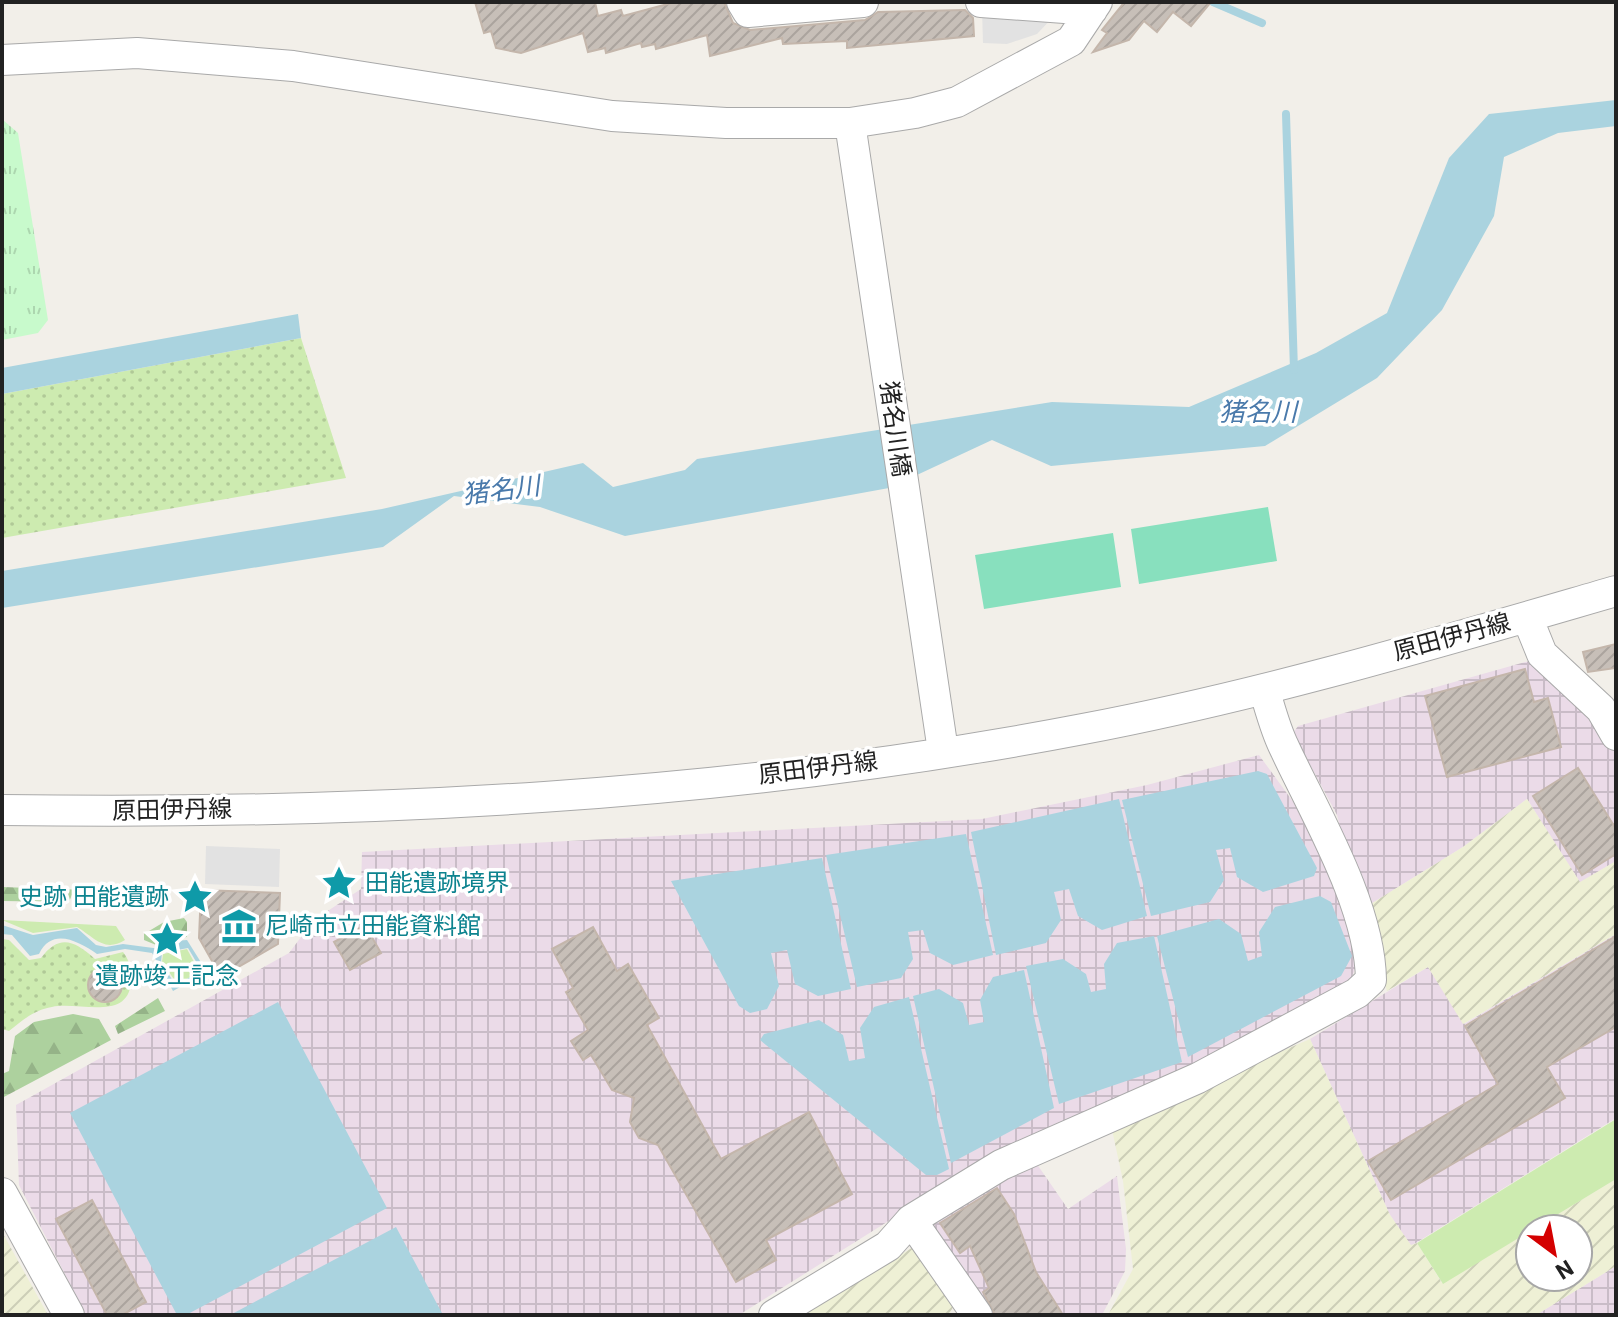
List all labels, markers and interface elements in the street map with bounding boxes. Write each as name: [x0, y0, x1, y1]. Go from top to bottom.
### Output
street label: 猪名川橋: [874, 380, 916, 478]
water label: 猪名川: [1219, 397, 1300, 427]
water label: 猪名川: [460, 470, 545, 510]
street label: 原田伊丹線: [1390, 608, 1514, 666]
street label: 原田伊丹線: [757, 747, 879, 789]
street label: 原田伊丹線: [112, 795, 232, 825]
place icon: 田能遺跡境界: [320, 864, 358, 902]
place label: 田能遺跡境界: [365, 869, 509, 897]
place icon: 史跡 田能遺跡: [176, 878, 214, 916]
place label: 史跡 田能遺跡: [19, 883, 169, 911]
museum icon: 尼崎市立田能資料館: [220, 907, 258, 945]
place label: 尼崎市立田能資料館: [265, 912, 481, 940]
place icon: 遺跡竣工記念: [148, 920, 186, 958]
place label: 遺跡竣工記念: [95, 962, 239, 990]
north arrow: [1514, 1213, 1594, 1293]
text: N: [1551, 1255, 1578, 1284]

